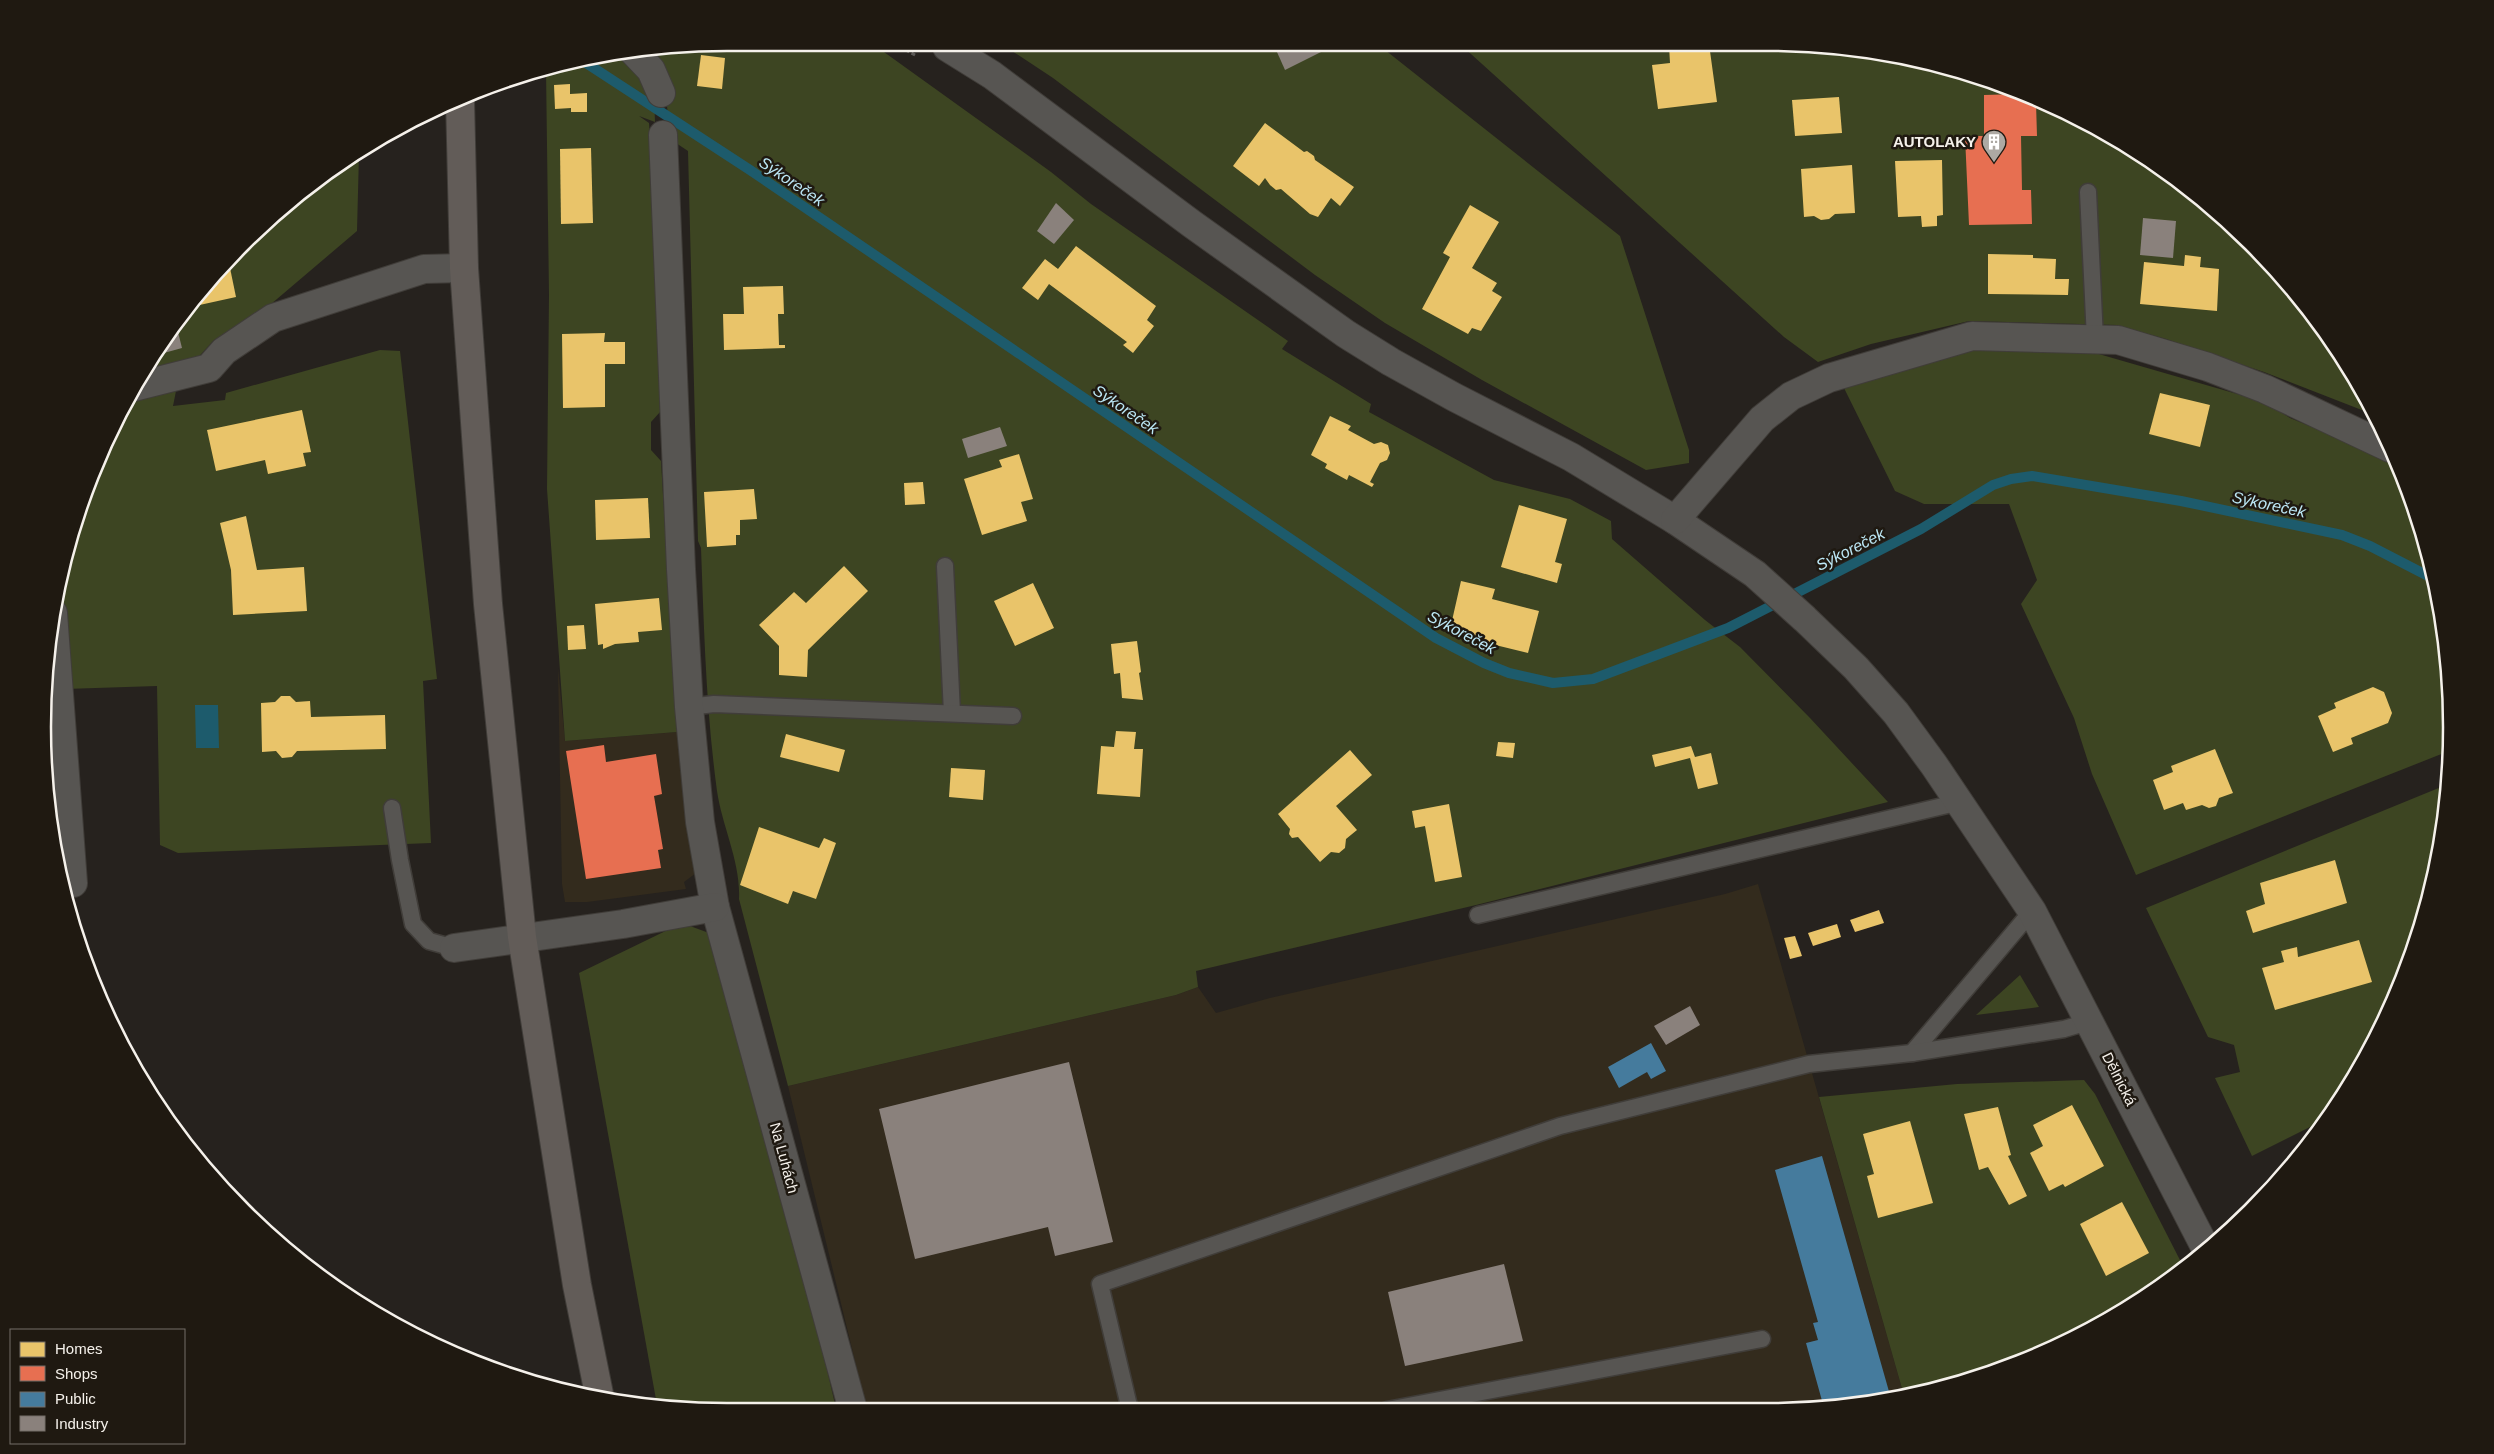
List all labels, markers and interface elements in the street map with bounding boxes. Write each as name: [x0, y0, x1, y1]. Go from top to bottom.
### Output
building icon: AUTOLAKY: [1981, 129, 2007, 163]
place label: AUTOLAKY: [1893, 133, 1976, 150]
water label: Sýkoreček: [756, 153, 828, 210]
water label: Sýkoreček: [1090, 381, 1162, 438]
water label: Sýkoreček: [2231, 488, 2308, 521]
water label: Sýkoreček: [1813, 524, 1888, 574]
water label: Sýkoreček: [1425, 607, 1500, 658]
street label: Dělnická: [2099, 1049, 2140, 1109]
street label: Na Luhách: [767, 1121, 802, 1195]
legend: [10, 1329, 185, 1444]
text: Homes: [55, 1340, 103, 1357]
text: Shops: [55, 1365, 98, 1382]
text: Public: [55, 1390, 96, 1407]
text: Industry: [55, 1415, 109, 1432]

